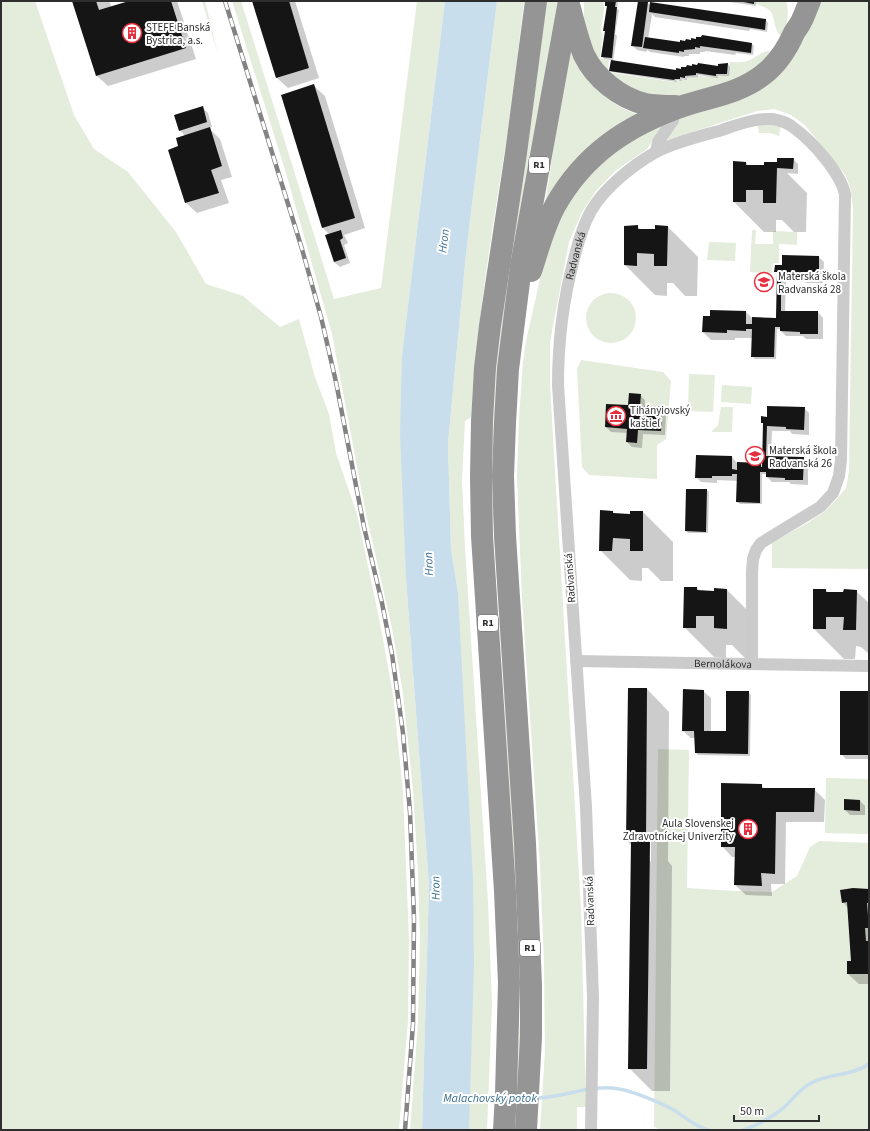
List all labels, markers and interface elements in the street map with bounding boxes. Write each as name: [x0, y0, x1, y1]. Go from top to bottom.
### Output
place label: STEFE Banská Bystrica, a.s.: [146, 20, 210, 48]
building icon: STEFE Banská Bystrica, a.s.: [121, 22, 143, 44]
road number: R1: [529, 157, 549, 173]
water label: Hron: [434, 228, 454, 254]
street label: Radvanská: [562, 229, 589, 281]
place label: Materská škola Radvanská 28: [778, 269, 846, 297]
school or university icon: Materská škola Radvanská 28: [753, 271, 775, 293]
place label: Tihányiovský kaštieľ: [630, 403, 690, 431]
museum icon: Tihányiovský kaštieľ: [605, 405, 627, 427]
place label: Materská škola Radvanská 26: [769, 443, 837, 471]
school or university icon: Materská škola Radvanská 26: [744, 445, 766, 467]
water label: Hron: [420, 552, 438, 576]
street label: Radvanská: [561, 553, 579, 603]
road number: R1: [478, 615, 498, 631]
street label: Bernolákova: [694, 656, 752, 671]
place label: Aula Slovenskej Zdravotníckej Univerzity: [623, 816, 734, 844]
building icon: Aula Slovenskej Zdravotníckej Univerzity: [737, 818, 759, 840]
water label: Hron: [427, 876, 445, 900]
street label: Radvanská: [582, 876, 598, 926]
road number: R1: [520, 940, 540, 956]
water label: Malachovský potok: [443, 1090, 537, 1107]
scale bar: [734, 1097, 819, 1123]
text: 50 m: [740, 1103, 764, 1120]

